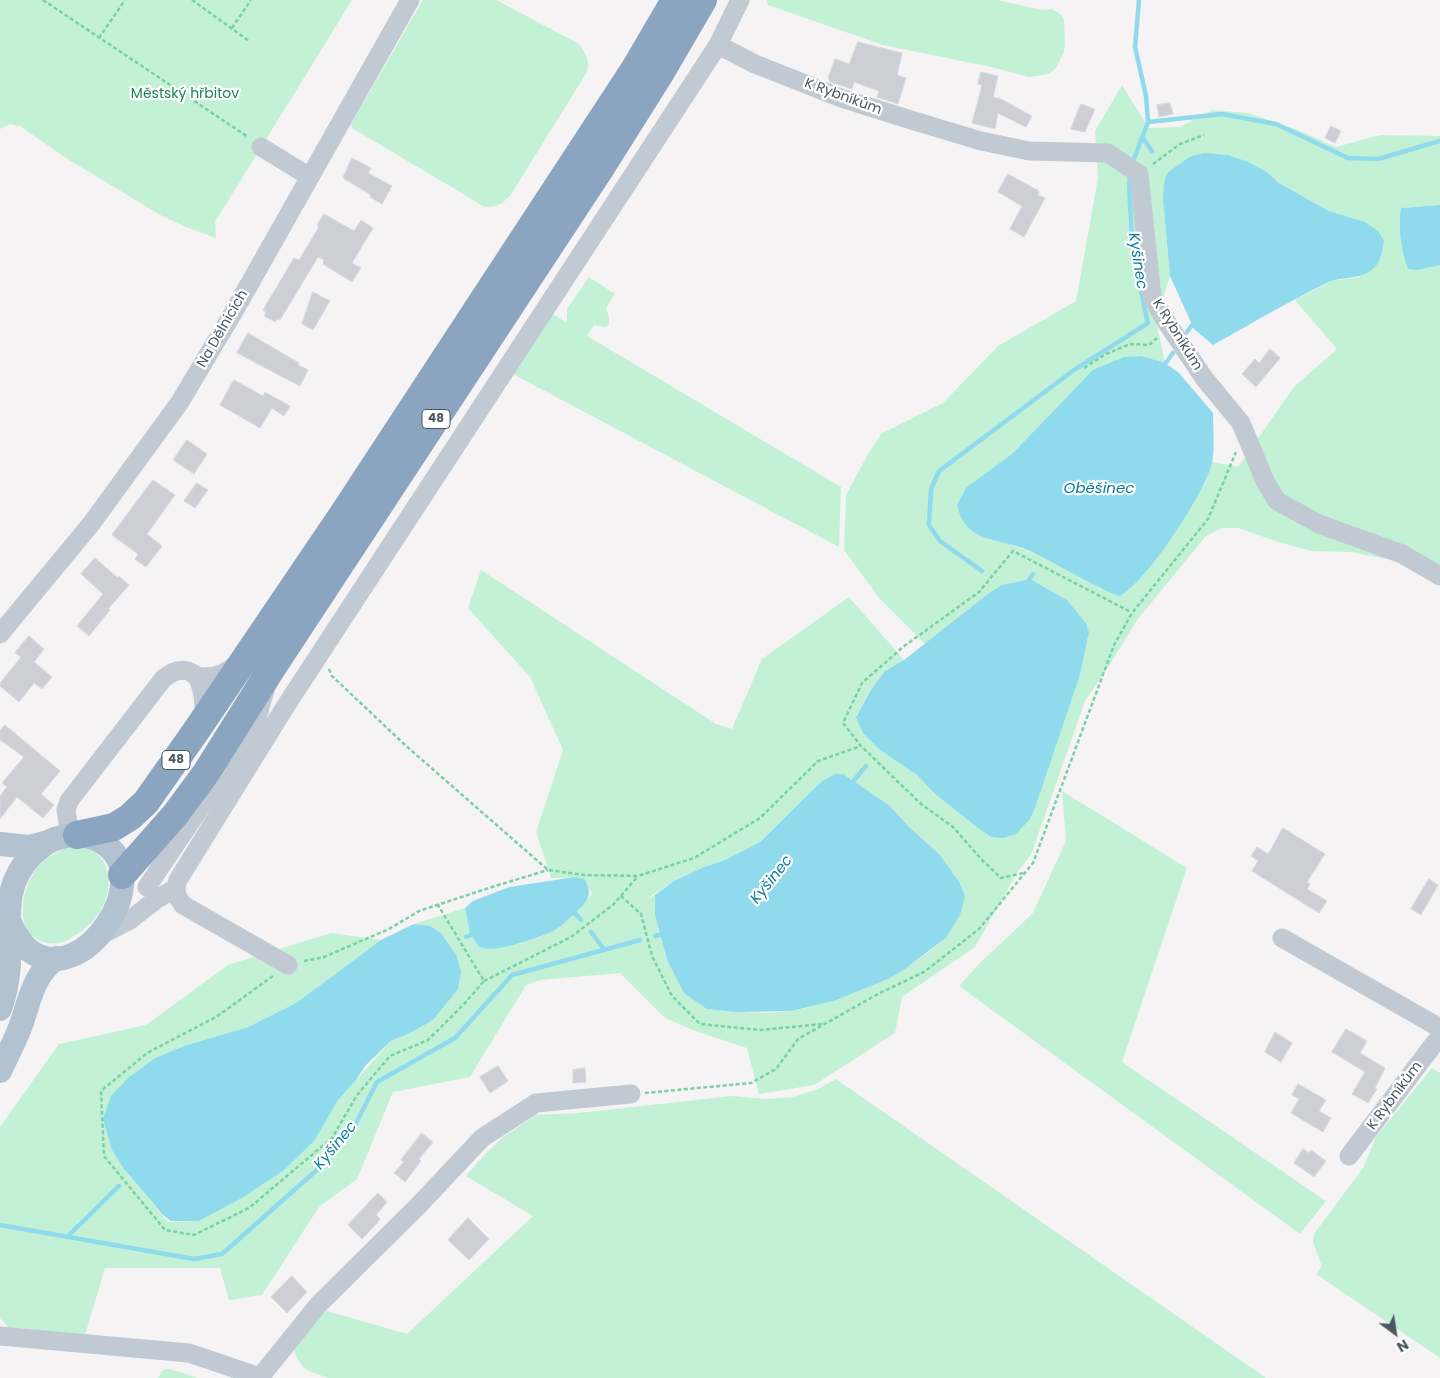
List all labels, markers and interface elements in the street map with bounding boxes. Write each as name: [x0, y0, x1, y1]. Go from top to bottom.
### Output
street label: K Rybníkům: [802, 75, 884, 119]
park label: Městský hřbitov: [131, 86, 239, 102]
water label: Kyšinec: [1124, 231, 1150, 291]
street label: Na Dělnicích: [194, 287, 252, 371]
street label: K Rybníkům: [1148, 296, 1206, 374]
road number: 48: [422, 409, 450, 428]
water label: Oběšinec: [1064, 480, 1134, 498]
road number: 48: [162, 750, 190, 770]
water label: Kyšinec: [747, 852, 797, 908]
street label: K Rybníkům: [1364, 1059, 1426, 1133]
water label: Kyšinec: [311, 1118, 361, 1174]
north arrow: [1370, 1308, 1420, 1358]
text: N: [1393, 1335, 1412, 1357]

